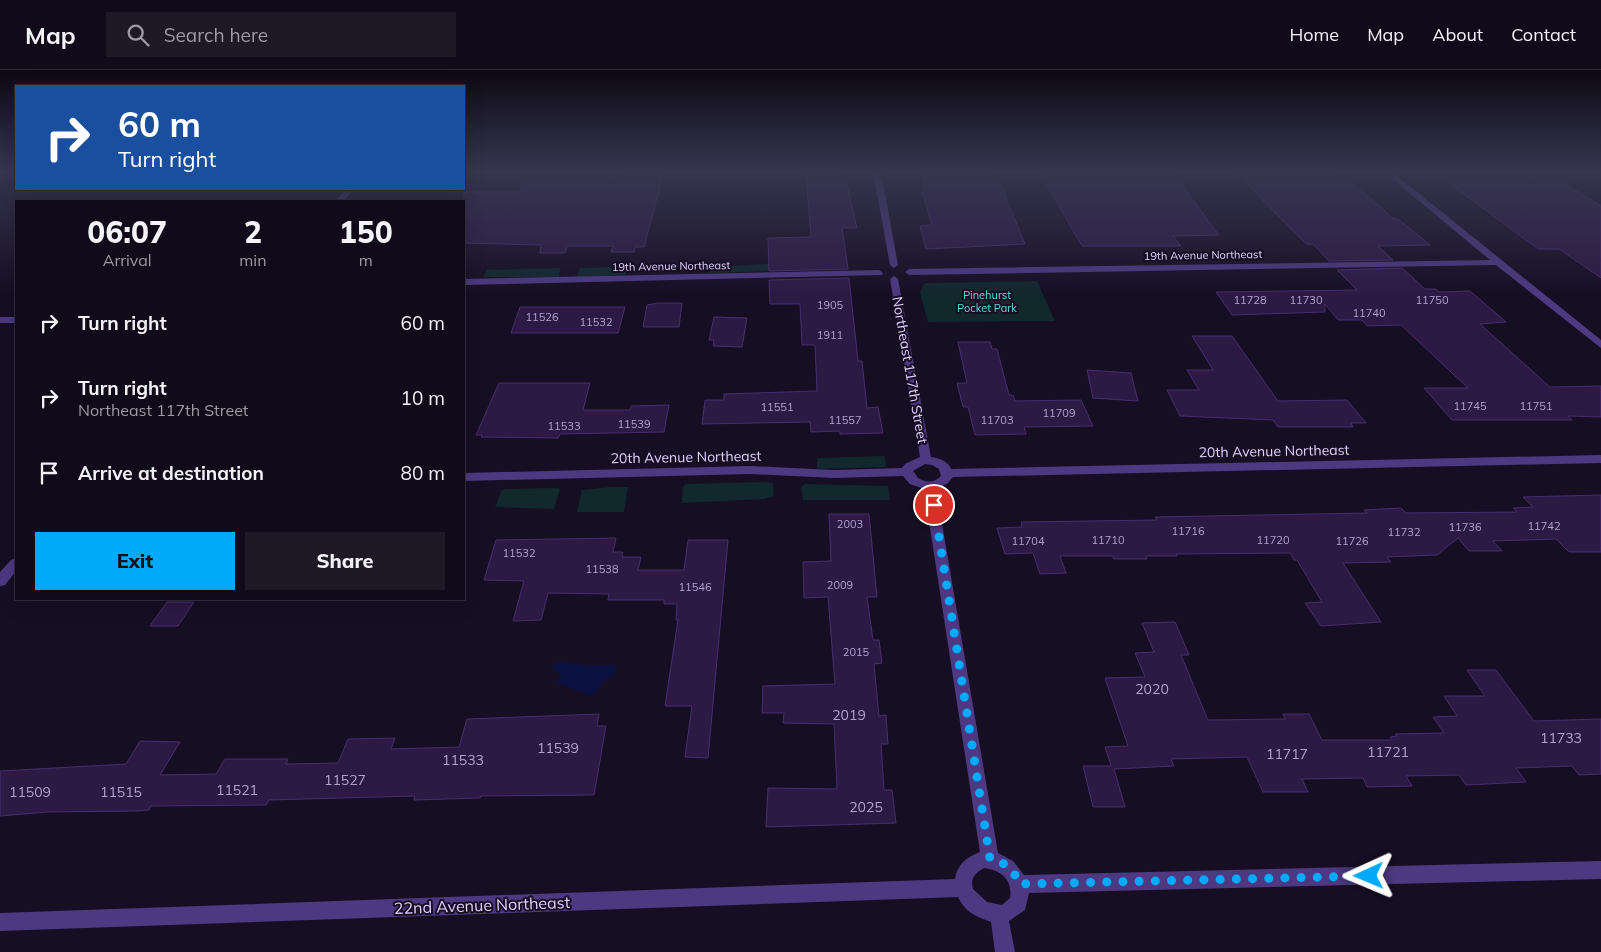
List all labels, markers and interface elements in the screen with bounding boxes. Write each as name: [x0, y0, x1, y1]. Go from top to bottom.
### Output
search box: [106, 12, 456, 57]
text: Map: [25, 20, 76, 50]
icon: search: [124, 21, 152, 49]
text: Search here: [164, 23, 268, 47]
text: Home: [1289, 23, 1339, 46]
text: Map: [1367, 23, 1404, 46]
text: About: [1432, 23, 1483, 46]
text: Contact: [1511, 23, 1576, 46]
text: 60 m: [118, 102, 201, 146]
icon: right: [35, 105, 100, 170]
text: Turn right: [118, 145, 216, 173]
text: 06:07: [87, 213, 167, 251]
text: 2: [244, 213, 262, 251]
text: 150: [339, 213, 393, 251]
street label: 19th Avenue Northeast: [1144, 247, 1262, 263]
text: Arrival: [103, 250, 152, 270]
text: min: [239, 250, 267, 270]
text: m: [359, 250, 373, 270]
street label: 19th Avenue Northeast: [612, 258, 730, 274]
park label: Pinehurst Pocket Park: [957, 288, 1017, 315]
house number: 11728: [1234, 293, 1267, 307]
house number: 11730: [1290, 293, 1323, 307]
house number: 11750: [1416, 293, 1449, 307]
street label: Northeast 117th Street: [888, 295, 932, 445]
house number: 1905: [817, 298, 844, 312]
house number: 11740: [1353, 306, 1386, 320]
icon: right: [35, 309, 63, 337]
house number: 11526: [526, 310, 559, 324]
text: Turn right: [78, 311, 167, 335]
text: 60 m: [401, 311, 445, 335]
house number: 11532: [580, 315, 613, 329]
house number: 1911: [817, 328, 843, 342]
text: Turn right: [78, 376, 167, 400]
icon: right: [35, 384, 63, 412]
text: 10 m: [401, 386, 445, 410]
house number: 11745: [1454, 399, 1487, 413]
house number: 11751: [1520, 399, 1553, 413]
text: Northeast 117th Street: [78, 400, 248, 420]
house number: 11551: [761, 400, 794, 414]
house number: 11709: [1043, 406, 1076, 420]
house number: 11557: [829, 413, 862, 427]
house number: 11703: [981, 413, 1014, 427]
house number: 11539: [618, 417, 651, 431]
house number: 11533: [548, 419, 581, 433]
street label: 20th Avenue Northeast: [1198, 441, 1350, 461]
street label: 20th Avenue Northeast: [610, 447, 762, 467]
icon: arrive: [35, 459, 63, 487]
text: Arrive at destination: [78, 461, 264, 485]
text: 80 m: [401, 461, 445, 485]
pin: [913, 484, 955, 526]
icon: arrive: [920, 491, 948, 519]
house number: 2003: [837, 517, 863, 531]
house number: 11742: [1528, 519, 1561, 533]
house number: 11736: [1449, 520, 1482, 534]
house number: 11716: [1172, 524, 1205, 538]
house number: 11732: [1388, 525, 1421, 539]
button: Exit: [35, 532, 235, 590]
button: Share: [245, 532, 445, 590]
house number: 11710: [1092, 533, 1125, 547]
house number: 11720: [1257, 533, 1290, 547]
house number: 11704: [1012, 534, 1045, 548]
house number: 11726: [1336, 534, 1369, 548]
house number: 11532: [503, 546, 536, 560]
house number: 11538: [586, 562, 619, 576]
house number: 2009: [827, 578, 853, 592]
house number: 11546: [679, 580, 712, 594]
house number: 2015: [843, 645, 870, 659]
house number: 2020: [1135, 680, 1169, 698]
house number: 2019: [832, 706, 866, 724]
house number: 11733: [1540, 729, 1582, 747]
house number: 11539: [537, 739, 579, 757]
house number: 11721: [1367, 743, 1409, 761]
house number: 11717: [1266, 745, 1308, 763]
house number: 11533: [442, 751, 484, 769]
house number: 11527: [324, 771, 366, 789]
house number: 11521: [216, 781, 258, 799]
house number: 11509: [9, 783, 51, 801]
house number: 11515: [100, 783, 142, 801]
house number: 2025: [849, 798, 883, 816]
position arrow: [1342, 849, 1394, 901]
street label: 22nd Avenue Northeast: [394, 892, 571, 918]

